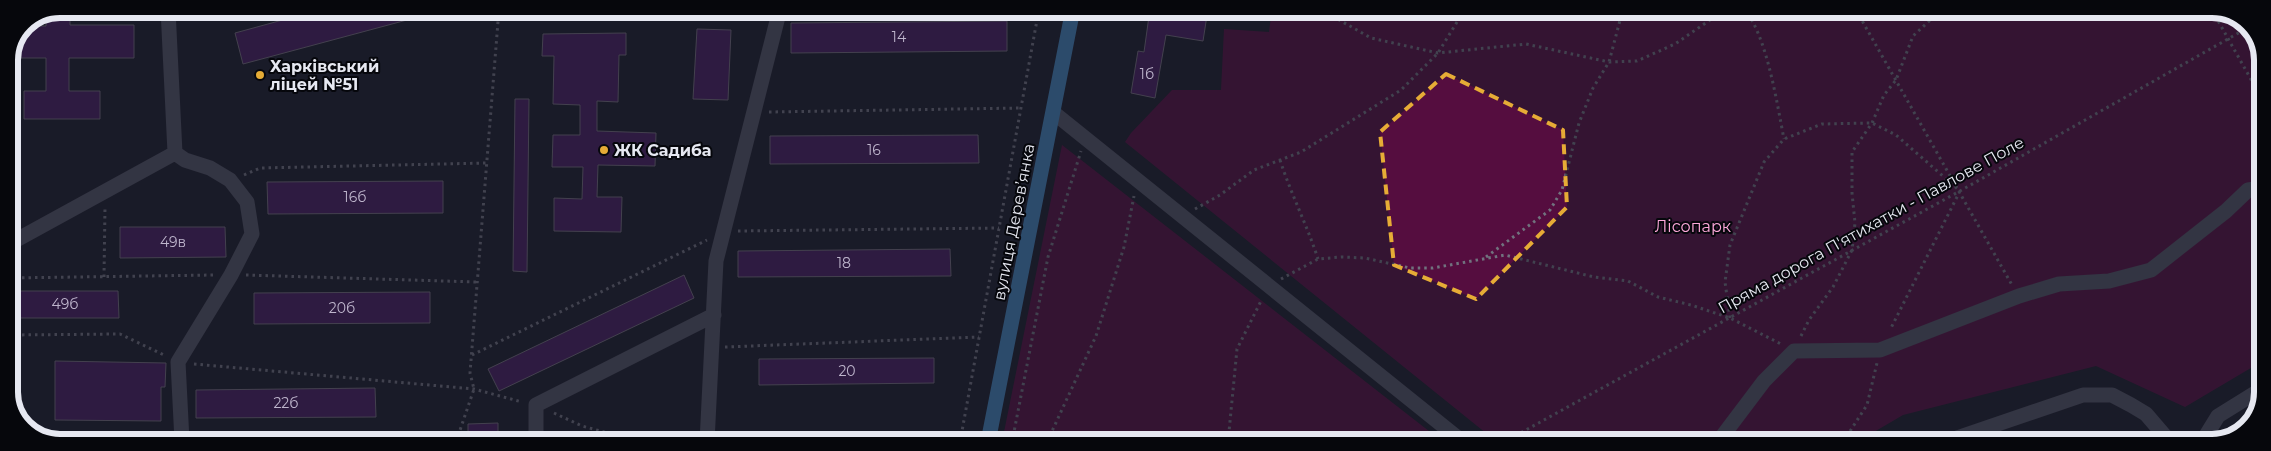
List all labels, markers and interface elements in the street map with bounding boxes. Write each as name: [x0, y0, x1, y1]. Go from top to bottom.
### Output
house number: 14: [892, 28, 907, 46]
place label: Харківський ліцей №51: [270, 57, 379, 94]
house number: 1б: [1140, 65, 1154, 83]
marker: Харківський ліцей №51: [254, 69, 266, 81]
street label: Пряма дорога П'ятихатки - Павлове Поле: [1715, 133, 2027, 317]
place label: ЖК Садиба: [614, 141, 711, 160]
house number: 16: [867, 141, 881, 159]
street label: вулиця Дерев’янка: [989, 142, 1039, 302]
marker: ЖК Садиба: [598, 144, 610, 156]
house number: 16б: [344, 188, 366, 206]
park label: Лісопарк: [1655, 217, 1732, 236]
house number: 49в: [160, 233, 186, 251]
house number: 18: [837, 254, 851, 272]
house number: 49б: [52, 295, 78, 313]
house number: 20б: [329, 299, 355, 317]
house number: 20: [838, 362, 856, 380]
house number: 22б: [273, 394, 299, 412]

